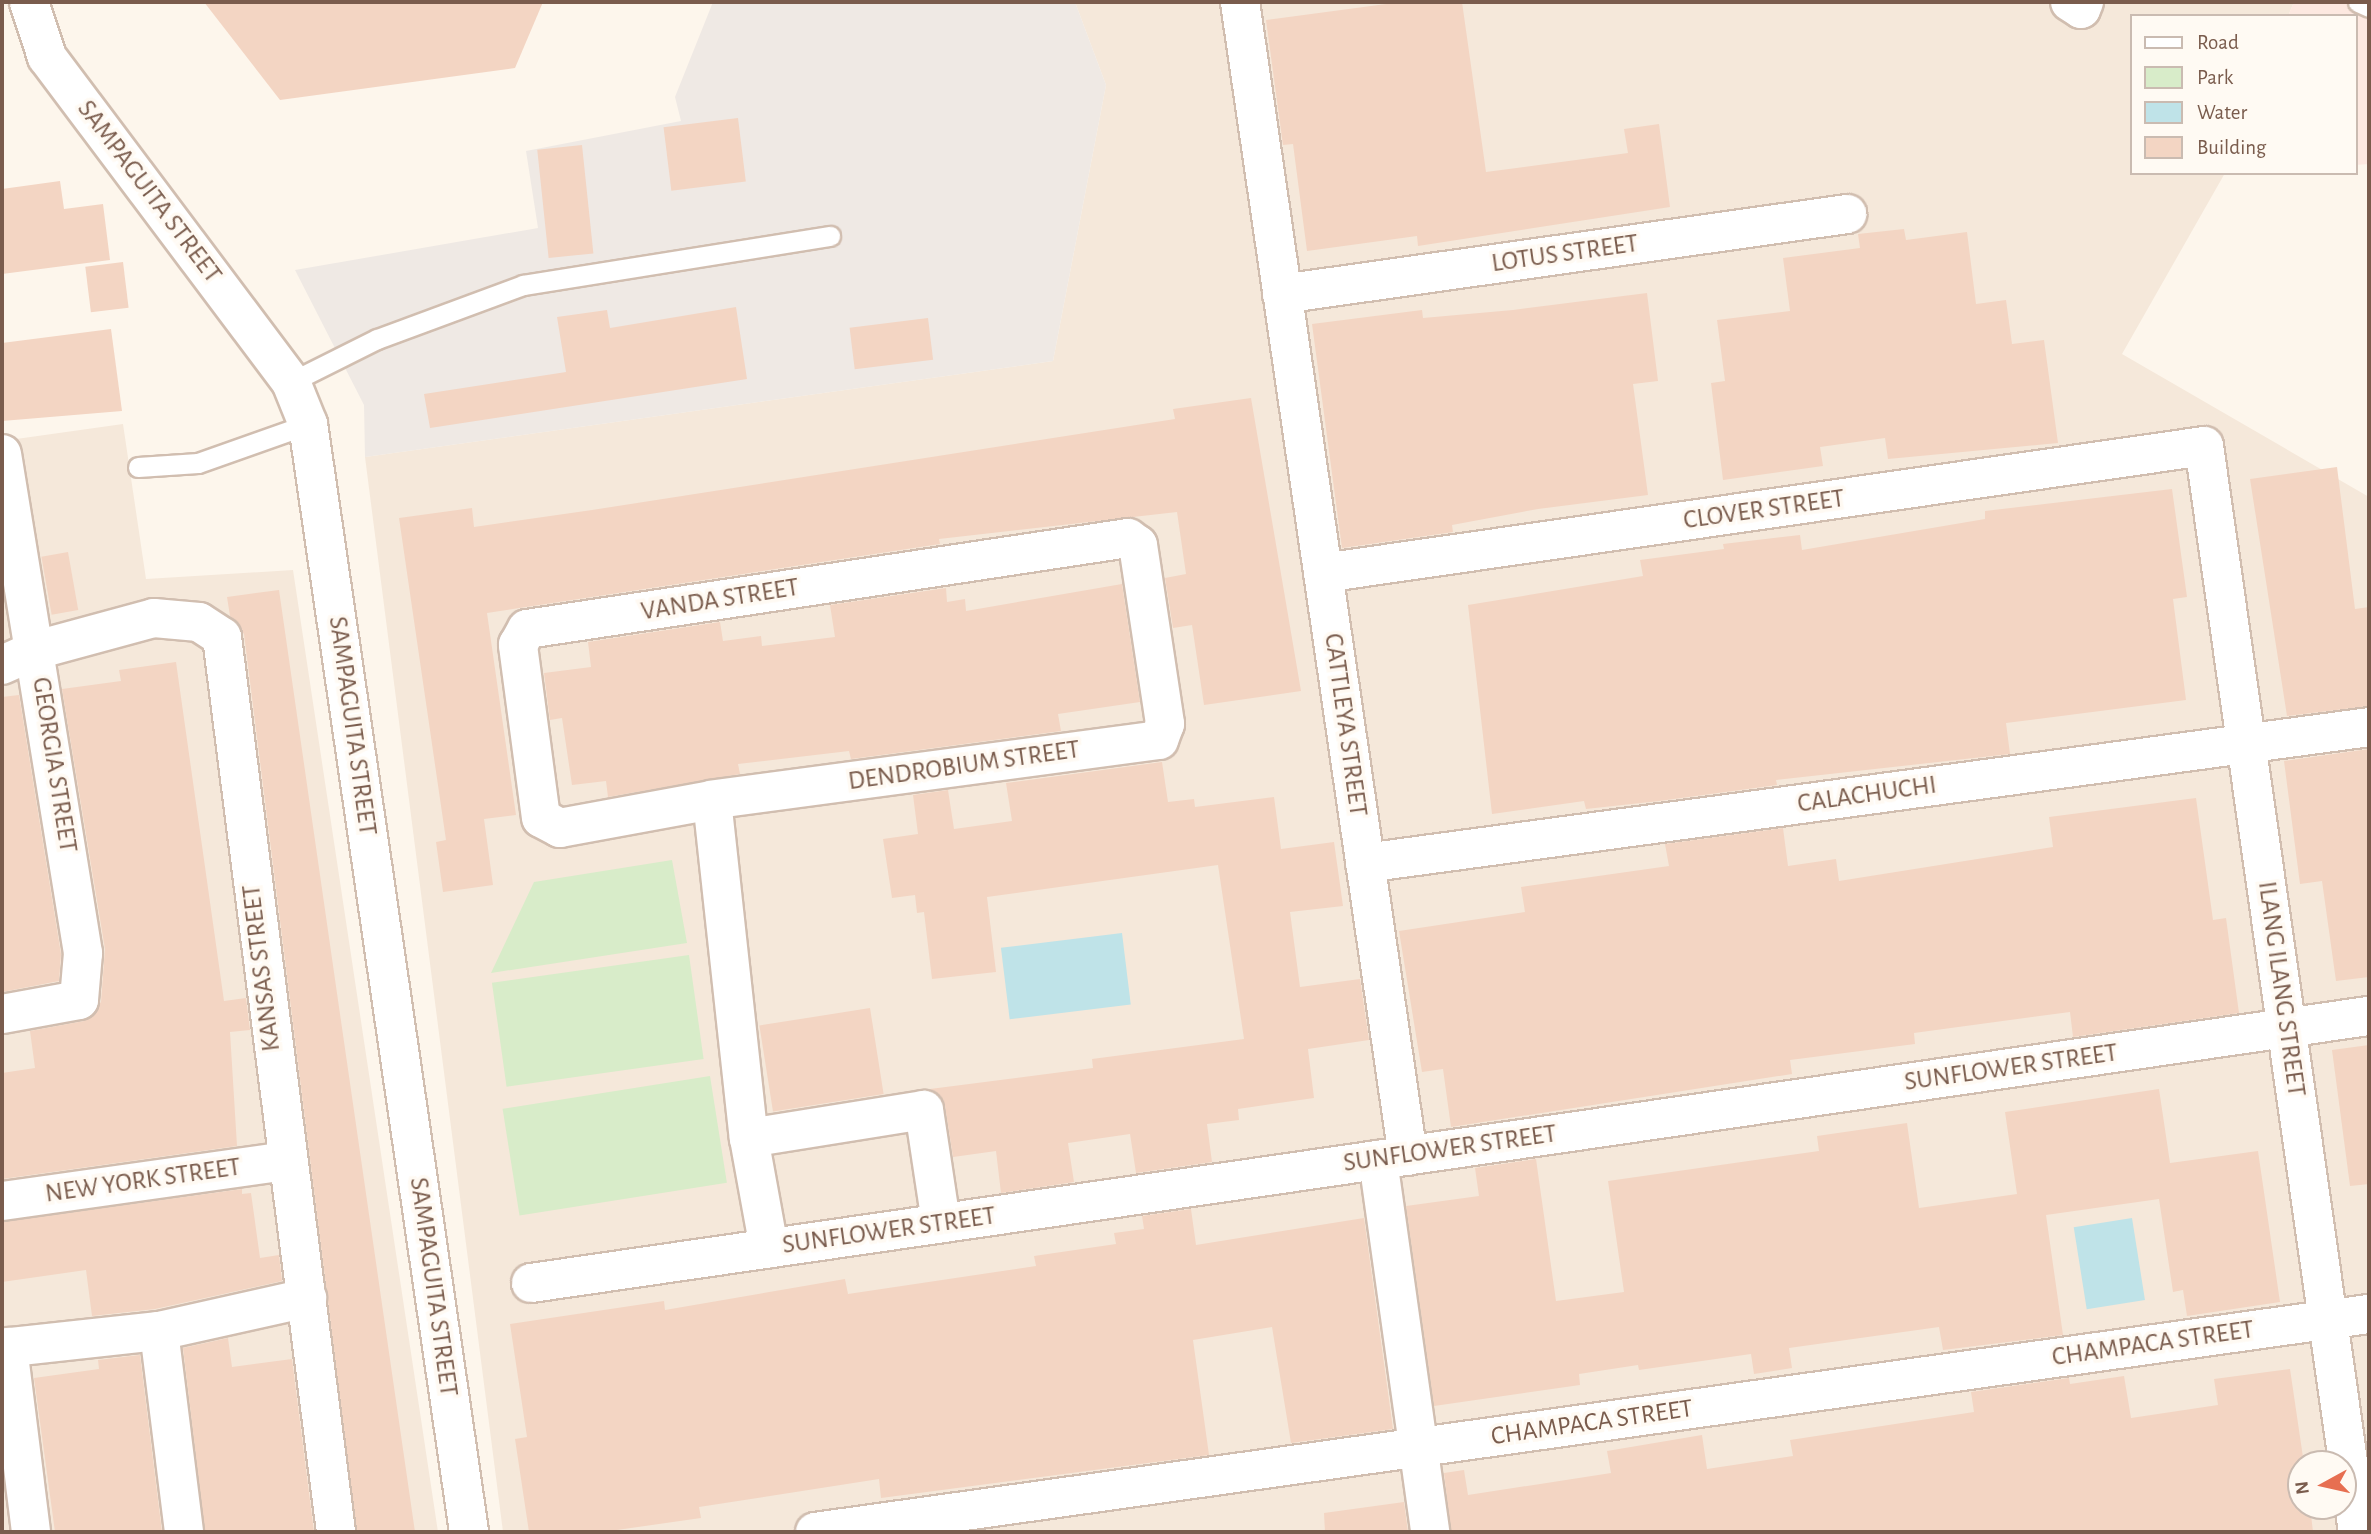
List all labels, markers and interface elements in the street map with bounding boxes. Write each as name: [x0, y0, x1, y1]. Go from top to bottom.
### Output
legend: [2130, 14, 2357, 175]
text: Road: [2197, 32, 2239, 53]
text: Park: [2197, 67, 2233, 88]
street label: SAMPAGUITA STREET: [70, 95, 228, 289]
text: Water: [2197, 102, 2247, 123]
text: Building: [2197, 137, 2266, 158]
street label: LOTUS STREET: [1490, 228, 1640, 280]
street label: CLOVER STREET: [1681, 483, 1847, 537]
street label: VANDA STREET: [639, 572, 801, 628]
street label: SAMPAGUITA STREET: [321, 615, 383, 837]
street label: CATTLEYA STREET: [1317, 631, 1373, 819]
street label: GEORGIA STREET: [25, 675, 83, 855]
street label: DENDROBIUM STREET: [846, 734, 1082, 798]
street label: CALACHUCHI: [1796, 770, 1938, 820]
street label: ILANG ILANG STREET: [2250, 879, 2312, 1099]
street label: KANSAS STREET: [236, 883, 288, 1053]
street label: SUNFLOWER STREET: [1902, 1038, 2120, 1098]
street label: SUNFLOWER STREET: [1341, 1119, 1559, 1179]
street label: NEW YORK STREET: [43, 1152, 243, 1210]
street label: SAMPAGUITA STREET: [402, 1176, 464, 1398]
street label: SUNFLOWER STREET: [780, 1201, 998, 1261]
street label: CHAMPACA STREET: [2050, 1314, 2256, 1374]
street label: CHAMPACA STREET: [1489, 1393, 1695, 1453]
north arrow: [2287, 1450, 2357, 1520]
text: N: [2292, 1480, 2313, 1496]

